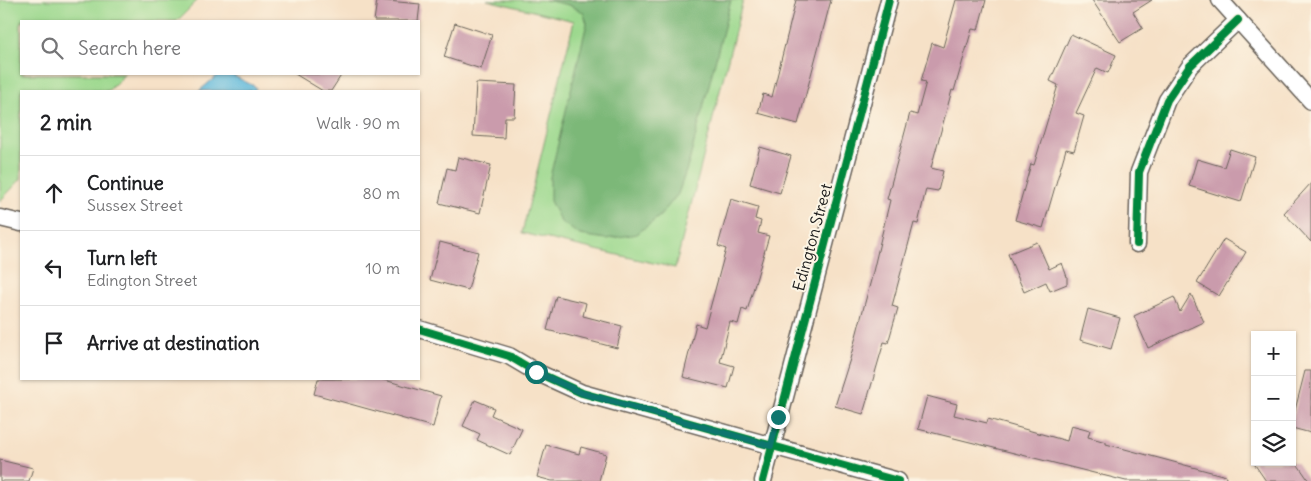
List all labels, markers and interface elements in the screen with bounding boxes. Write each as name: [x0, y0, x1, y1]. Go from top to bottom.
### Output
search box: [20, 20, 420, 75]
icon: search: [38, 34, 66, 62]
text: Search here: [78, 36, 181, 60]
text: 2 min: [40, 109, 92, 136]
text: Walk · 90 m: [316, 113, 400, 133]
text: Continue: [87, 171, 164, 195]
icon: ahead: [40, 179, 68, 207]
street label: Edington Street: [788, 180, 836, 293]
text: 80 m: [362, 183, 400, 203]
text: Sussex Street: [87, 195, 183, 215]
text: Turn left: [87, 246, 157, 270]
icon: left: [40, 254, 68, 282]
text: 10 m: [365, 258, 400, 278]
text: Edington Street: [87, 270, 198, 290]
icon: arrive: [40, 329, 68, 357]
text: Arrive at destination: [87, 331, 260, 355]
map controls: [1251, 331, 1296, 466]
button: +: [1251, 331, 1296, 376]
route start: [525, 361, 548, 384]
button: −: [1251, 376, 1296, 421]
route end: [767, 406, 790, 429]
button: layers: [1251, 421, 1296, 466]

